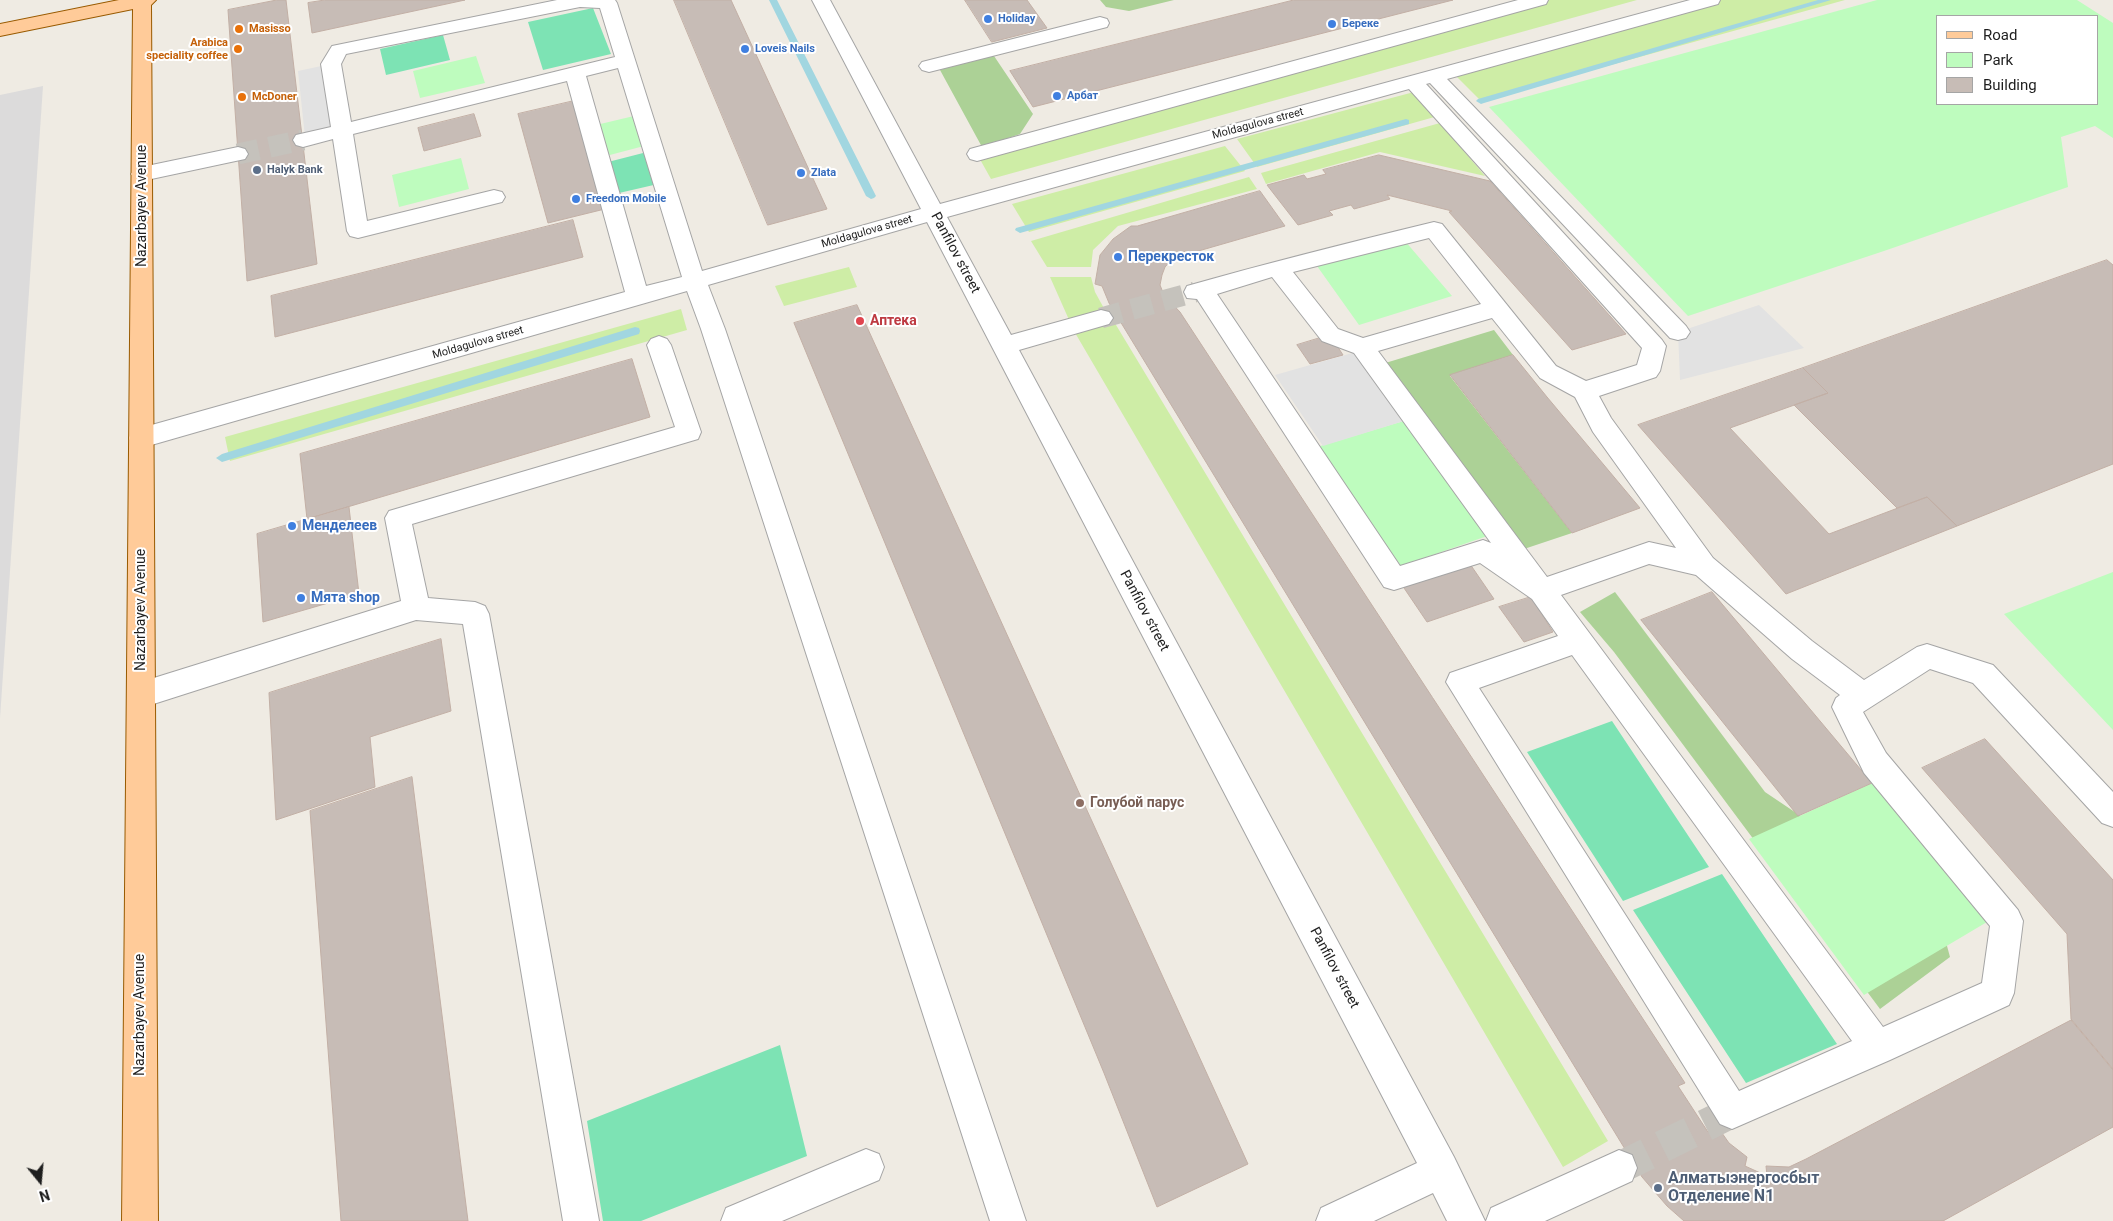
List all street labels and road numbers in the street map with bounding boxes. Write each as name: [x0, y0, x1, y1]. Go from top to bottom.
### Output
street label: Moldagulova street: [1211, 105, 1305, 143]
street label: Nazarbayev Avenue: [134, 145, 150, 267]
street label: Panfilov street: [927, 210, 983, 296]
street label: Moldagulova street: [820, 213, 914, 251]
street label: Moldagulova street: [431, 324, 525, 362]
street label: Nazarbayev Avenue: [133, 549, 149, 671]
street label: Panfilov street: [1116, 568, 1172, 654]
street label: Panfilov street: [1306, 925, 1362, 1011]
street label: Nazarbayev Avenue: [132, 954, 148, 1076]

